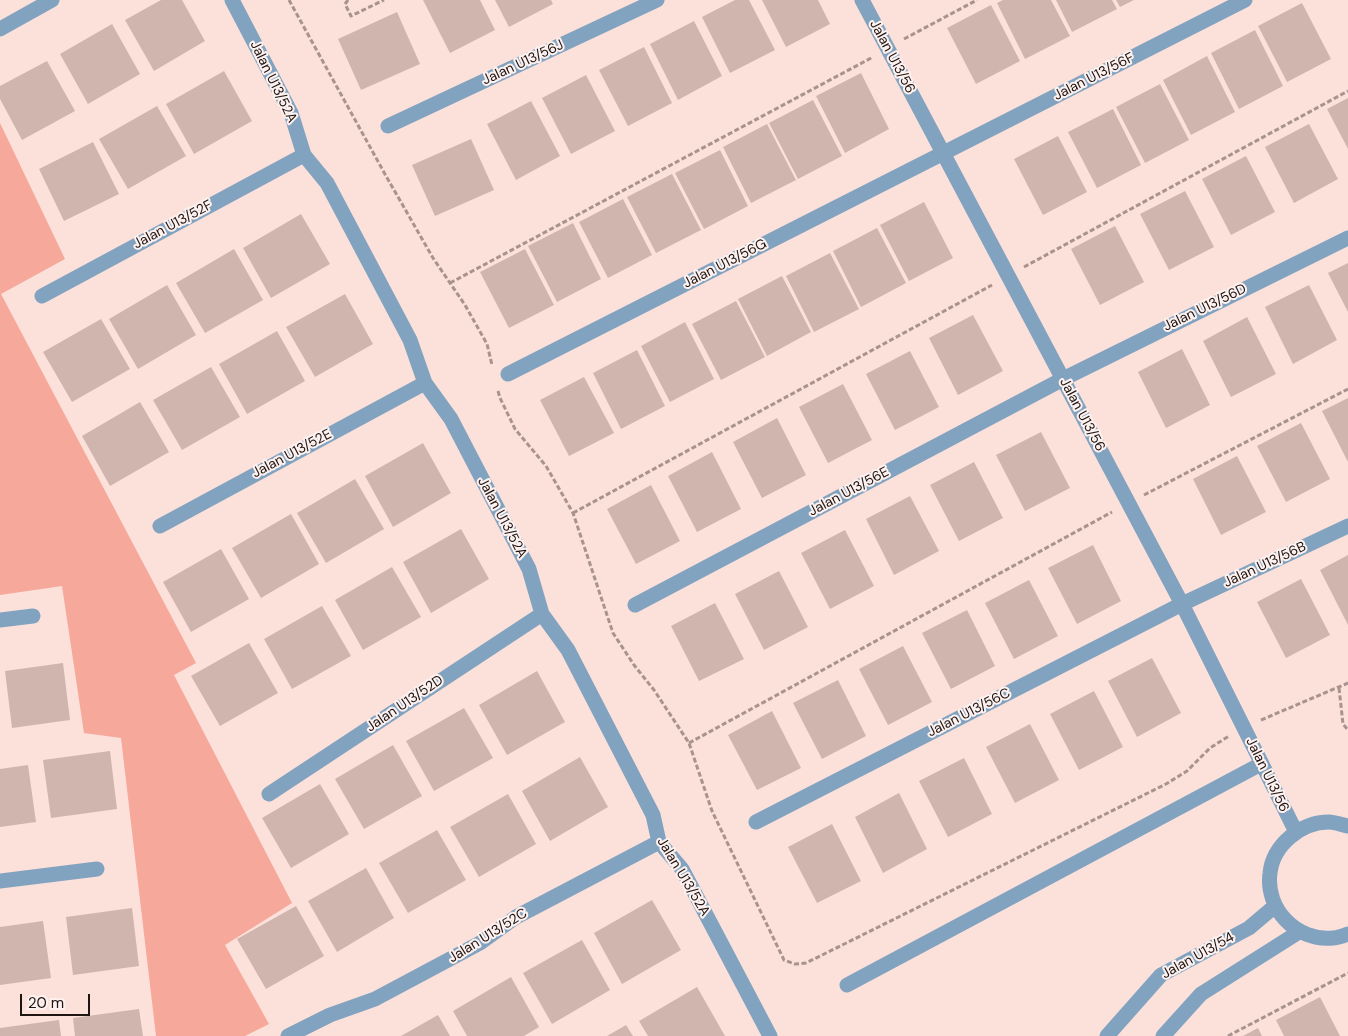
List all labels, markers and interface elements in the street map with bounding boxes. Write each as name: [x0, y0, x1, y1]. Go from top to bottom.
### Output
street label: Jalan U13/56: [866, 17, 918, 97]
street label: Jalan U13/56J: [480, 37, 566, 89]
street label: Jalan U13/52A: [246, 38, 300, 126]
street label: Jalan U13/56F: [1051, 50, 1137, 104]
street label: Jalan U13/52F: [131, 197, 215, 253]
street label: Jalan U13/56G: [681, 236, 769, 292]
street label: Jalan U13/56D: [1161, 281, 1249, 335]
street label: Jalan U13/56: [1056, 375, 1108, 455]
street label: Jalan U13/52E: [249, 426, 335, 482]
street label: Jalan U13/56E: [806, 464, 892, 520]
street label: Jalan U13/52A: [474, 475, 530, 561]
street label: Jalan U13/56B: [1221, 539, 1309, 591]
street label: Jalan U13/52D: [363, 672, 447, 736]
street label: Jalan U13/56C: [925, 685, 1013, 741]
street label: Jalan U13/56: [1242, 735, 1292, 815]
street label: Jalan U13/52A: [653, 835, 713, 919]
street label: Jalan U13/52C: [446, 905, 530, 967]
street label: Jalan U13/54: [1159, 929, 1237, 983]
scale bar: [22, 984, 92, 1016]
text: 20 m: [28, 993, 64, 1013]

